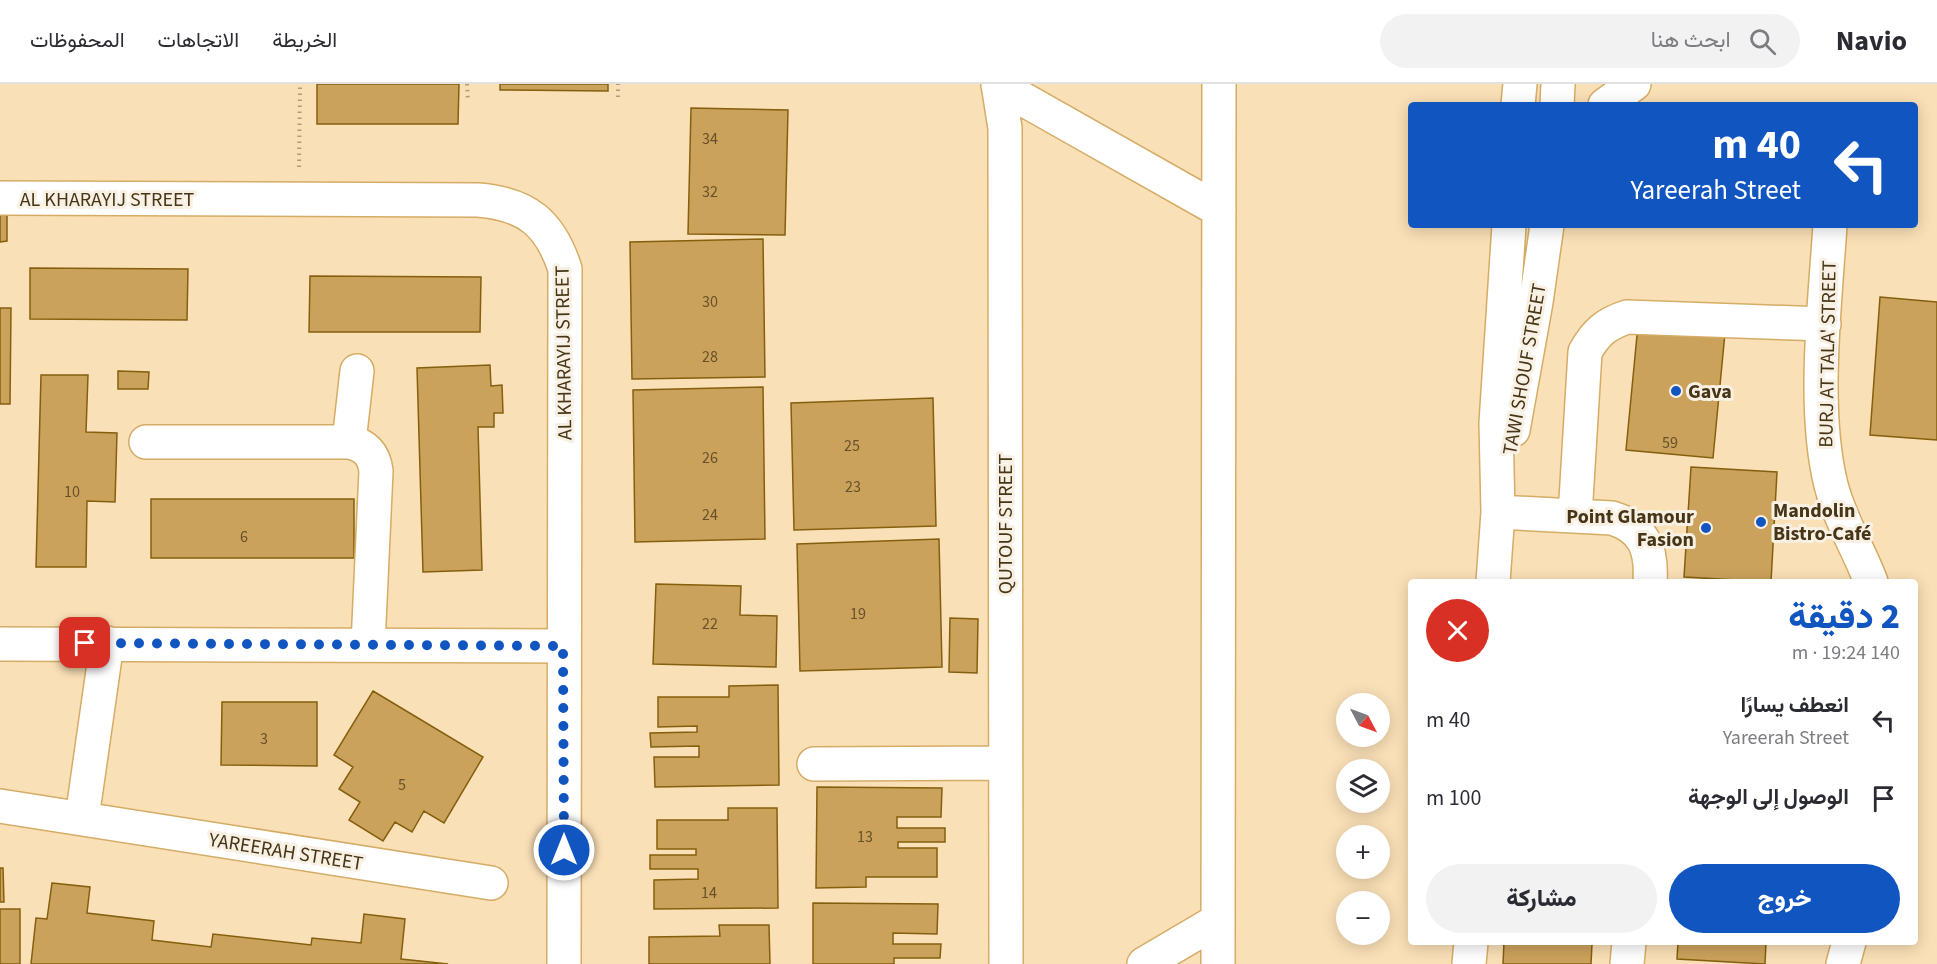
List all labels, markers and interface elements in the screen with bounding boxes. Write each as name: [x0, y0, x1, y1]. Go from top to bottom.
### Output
search box: [1380, 14, 1800, 68]
text: Navio: [1836, 21, 1907, 61]
text: ابحث هنا: [1651, 24, 1731, 56]
text: المحفوظات: [30, 25, 125, 55]
text: الاتجاهات: [158, 25, 239, 55]
text: الخريطة: [272, 25, 337, 55]
icon: search: [1746, 25, 1779, 58]
text: 40 m: [1712, 115, 1801, 175]
icon: left: [1822, 126, 1900, 204]
house number: 34: [702, 128, 718, 150]
text: Yareerah Street: [1630, 171, 1801, 210]
house number: 32: [702, 181, 718, 203]
street label: AL KHARAYIJ STREET: [20, 186, 195, 214]
street label: BURJ AT TALA' STREET: [1812, 260, 1844, 448]
street label: AL KHARAYIJ STREET: [548, 265, 580, 440]
street label: TAWI SHOUF STREET: [1496, 281, 1554, 457]
house number: 30: [702, 291, 718, 313]
house number: 28: [702, 346, 718, 368]
place label: Gava: [1688, 378, 1732, 406]
marker: Gava: [1669, 384, 1683, 398]
house number: 59: [1662, 432, 1678, 454]
house number: 25: [844, 435, 860, 457]
house number: 26: [702, 447, 718, 469]
street label: QUTOUF STREET: [992, 453, 1020, 594]
house number: 23: [845, 476, 861, 498]
house number: 10: [64, 481, 80, 503]
place label: Mandolin Bistro-Café: [1773, 497, 1871, 548]
place label: Point Glamour Fasion: [1566, 503, 1694, 554]
house number: 24: [702, 504, 718, 526]
marker: Mandolin Bistro-Café: [1754, 515, 1768, 529]
marker: Point Glamour Fasion: [1699, 521, 1713, 535]
house number: 6: [240, 526, 248, 548]
text: 2 دقيقة: [1788, 591, 1900, 642]
button: close: [1426, 599, 1489, 662]
house number: 19: [850, 603, 866, 625]
house number: 22: [702, 613, 718, 635]
pin: [59, 617, 110, 668]
icon: arrive: [68, 626, 101, 659]
text: 140 m · 19:24: [1792, 639, 1900, 667]
text: انعطف يسارًا: [1740, 689, 1849, 721]
north arrow: [1336, 693, 1390, 747]
map controls: [1336, 693, 1390, 945]
text: 40 m: [1426, 704, 1471, 736]
icon: left: [1867, 704, 1900, 737]
text: Yareerah Street: [1723, 724, 1849, 752]
house number: 3: [260, 728, 268, 750]
button: layers: [1336, 759, 1390, 813]
house number: 5: [398, 774, 406, 796]
text: الوصول إلى الوجهة: [1688, 781, 1849, 813]
text: 100 m: [1426, 782, 1481, 814]
icon: arrive: [1867, 782, 1900, 815]
position arrow: [532, 818, 596, 882]
button: +: [1336, 825, 1390, 879]
street label: YAREERAH STREET: [206, 826, 365, 878]
house number: 13: [857, 826, 873, 848]
button: مشاركة: [1426, 864, 1657, 933]
button: خروج: [1669, 864, 1900, 933]
house number: 14: [701, 882, 717, 904]
button: −: [1336, 891, 1390, 945]

